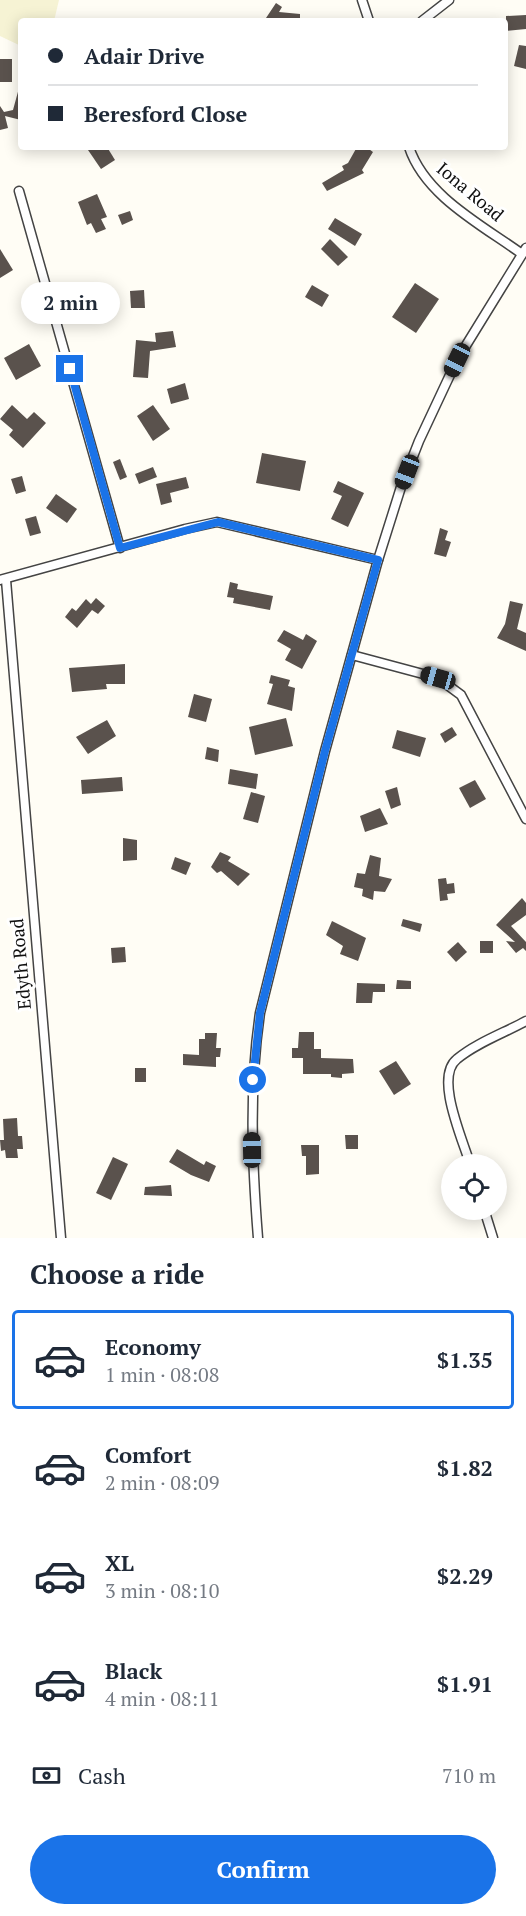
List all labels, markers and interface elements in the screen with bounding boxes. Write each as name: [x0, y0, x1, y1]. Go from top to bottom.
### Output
text: Adair Drive: [84, 41, 205, 70]
text: Beresford Close: [84, 99, 247, 128]
street label: Iona Road: [432, 156, 509, 226]
callout: 2 min: [20, 282, 119, 324]
text: 2 min: [43, 289, 98, 316]
car: [441, 340, 473, 380]
route end: [56, 355, 83, 382]
car: [392, 452, 422, 492]
car: [418, 664, 458, 692]
street label: Edyth Road: [4, 918, 36, 1011]
route start: [239, 1066, 266, 1093]
car: [243, 1132, 261, 1168]
map controls: [441, 1154, 507, 1220]
button: locate: [441, 1154, 507, 1220]
text: Choose a ride: [30, 1256, 205, 1292]
text: Economy: [105, 1332, 201, 1361]
icon: car: [33, 1333, 87, 1387]
text: $1.35: [437, 1345, 493, 1374]
text: 1 min · 08:08: [105, 1361, 219, 1388]
text: Comfort: [105, 1440, 191, 1469]
icon: car: [33, 1441, 87, 1495]
text: $1.82: [437, 1453, 493, 1482]
text: 2 min · 08:09: [105, 1469, 219, 1496]
text: XL: [105, 1548, 134, 1577]
icon: car: [33, 1549, 87, 1603]
text: $2.29: [437, 1561, 493, 1590]
text: 3 min · 08:10: [105, 1577, 219, 1604]
text: Black: [105, 1656, 162, 1685]
icon: car: [33, 1657, 87, 1711]
text: $1.91: [437, 1669, 493, 1698]
text: 4 min · 08:11: [105, 1685, 219, 1712]
icon: cash: [30, 1759, 63, 1792]
text: Cash: [78, 1761, 126, 1790]
text: 710 m: [442, 1762, 496, 1789]
button: Confirm: [30, 1835, 496, 1904]

